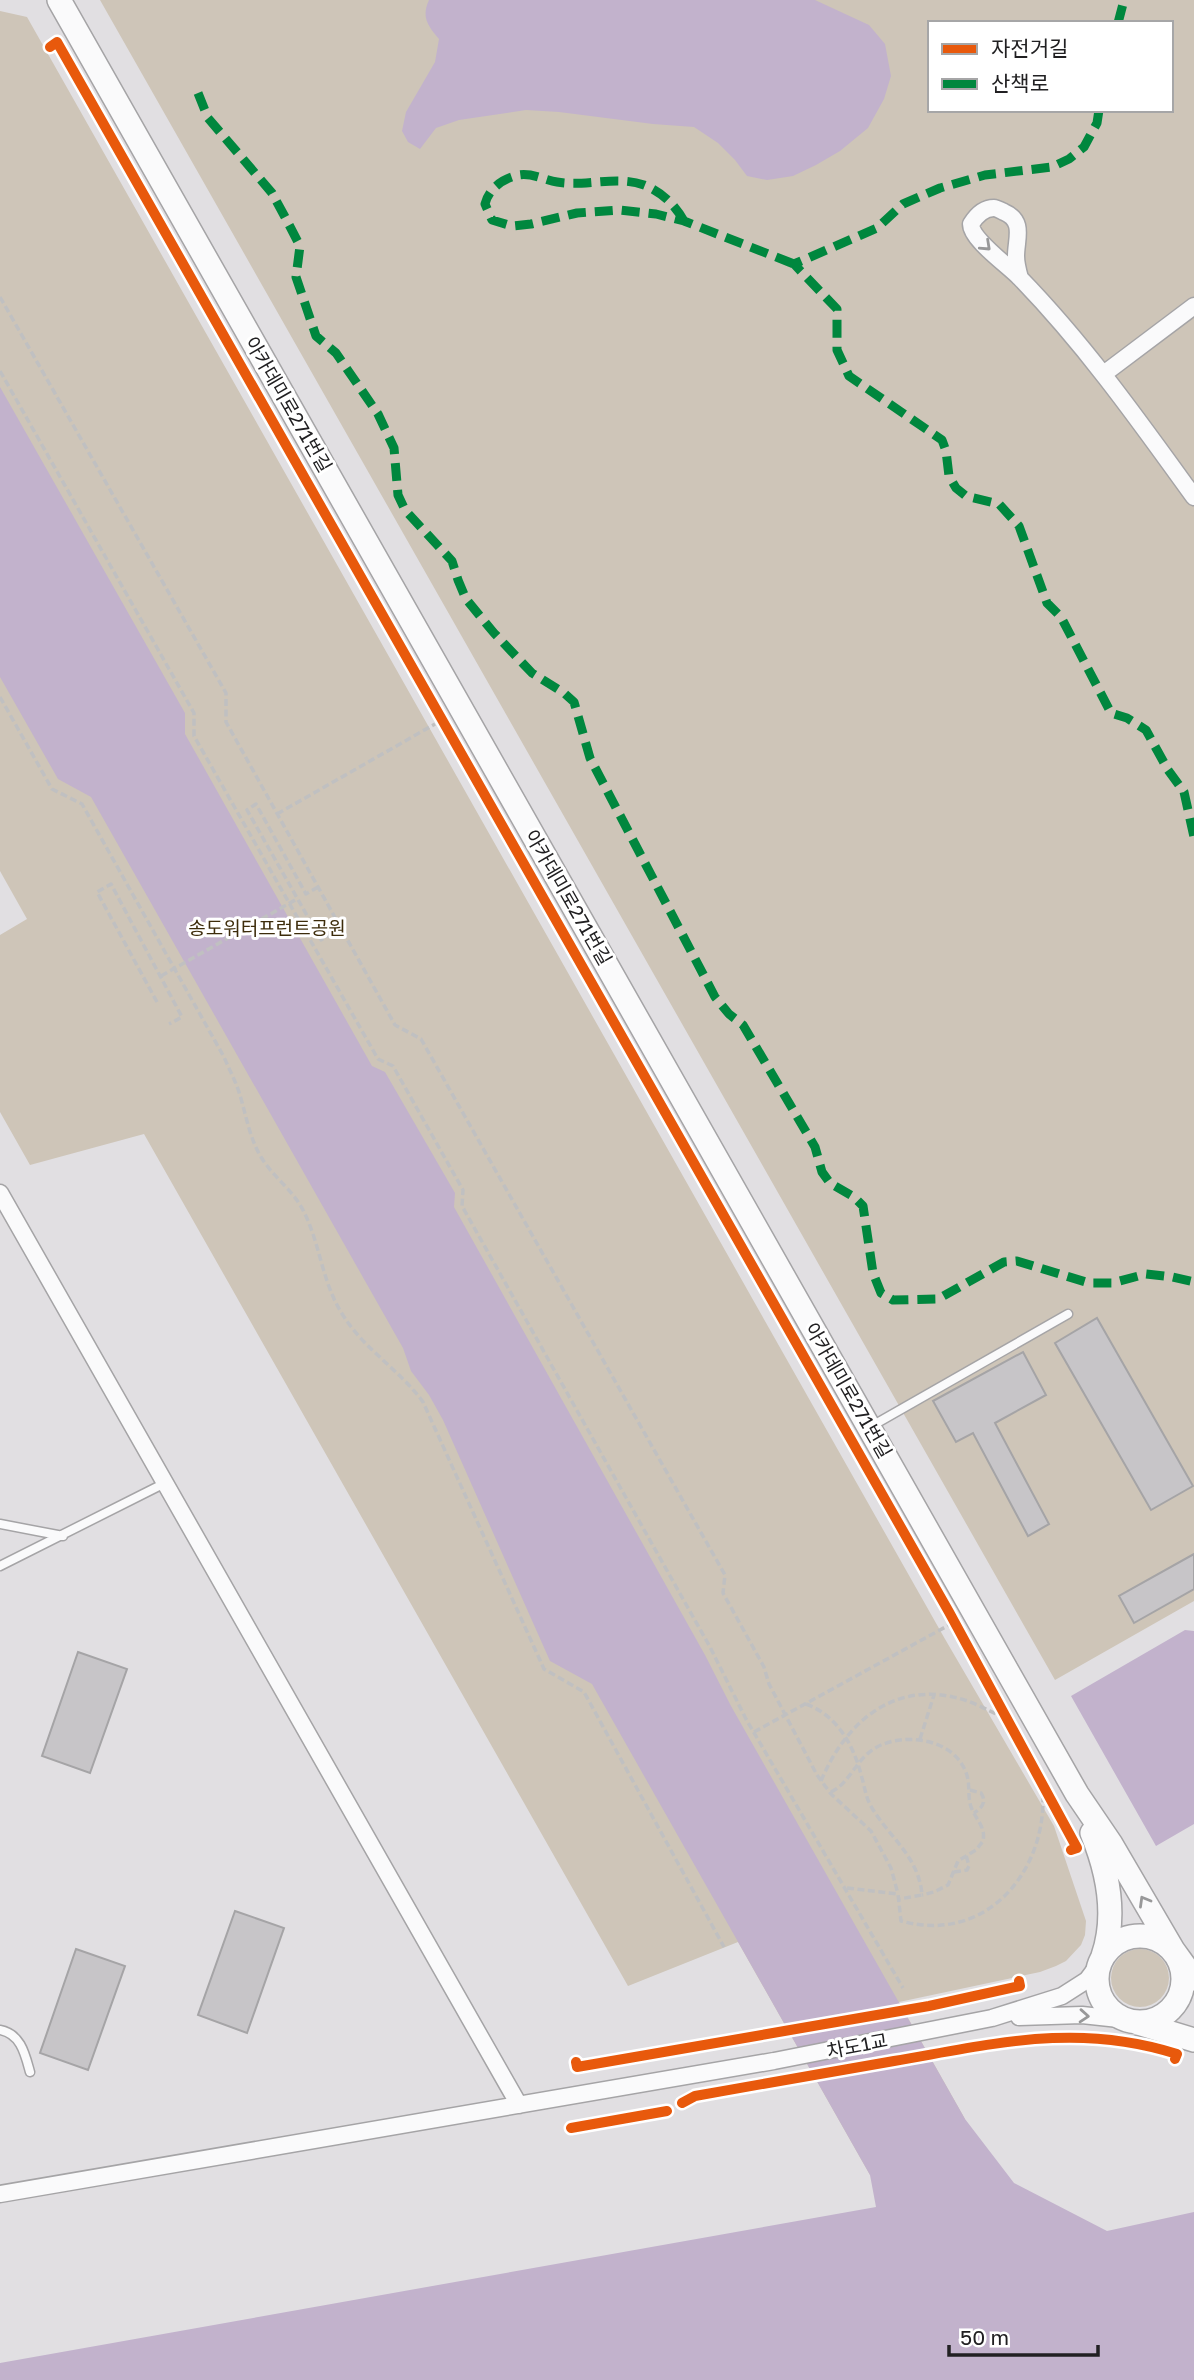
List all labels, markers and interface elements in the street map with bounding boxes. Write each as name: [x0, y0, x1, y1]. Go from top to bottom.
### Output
legend: [928, 21, 1173, 112]
text: 자전거길: [991, 35, 1068, 61]
text: 산책로: [991, 70, 1049, 96]
one-way arrow: [978, 238, 991, 251]
street label: 아카데미로271번길: [241, 332, 337, 476]
street label: 아카데미로271번길: [521, 825, 617, 969]
park label: 송도워터프런트공원: [188, 916, 346, 939]
street label: 아카데미로271번길: [801, 1318, 897, 1462]
one-way arrow: [1139, 1896, 1152, 1909]
one-way arrow: [1079, 2008, 1090, 2023]
street label: 차도1교: [825, 2028, 889, 2062]
scale bar: [949, 2314, 1098, 2358]
text: 50 m: [960, 2324, 1009, 2350]

